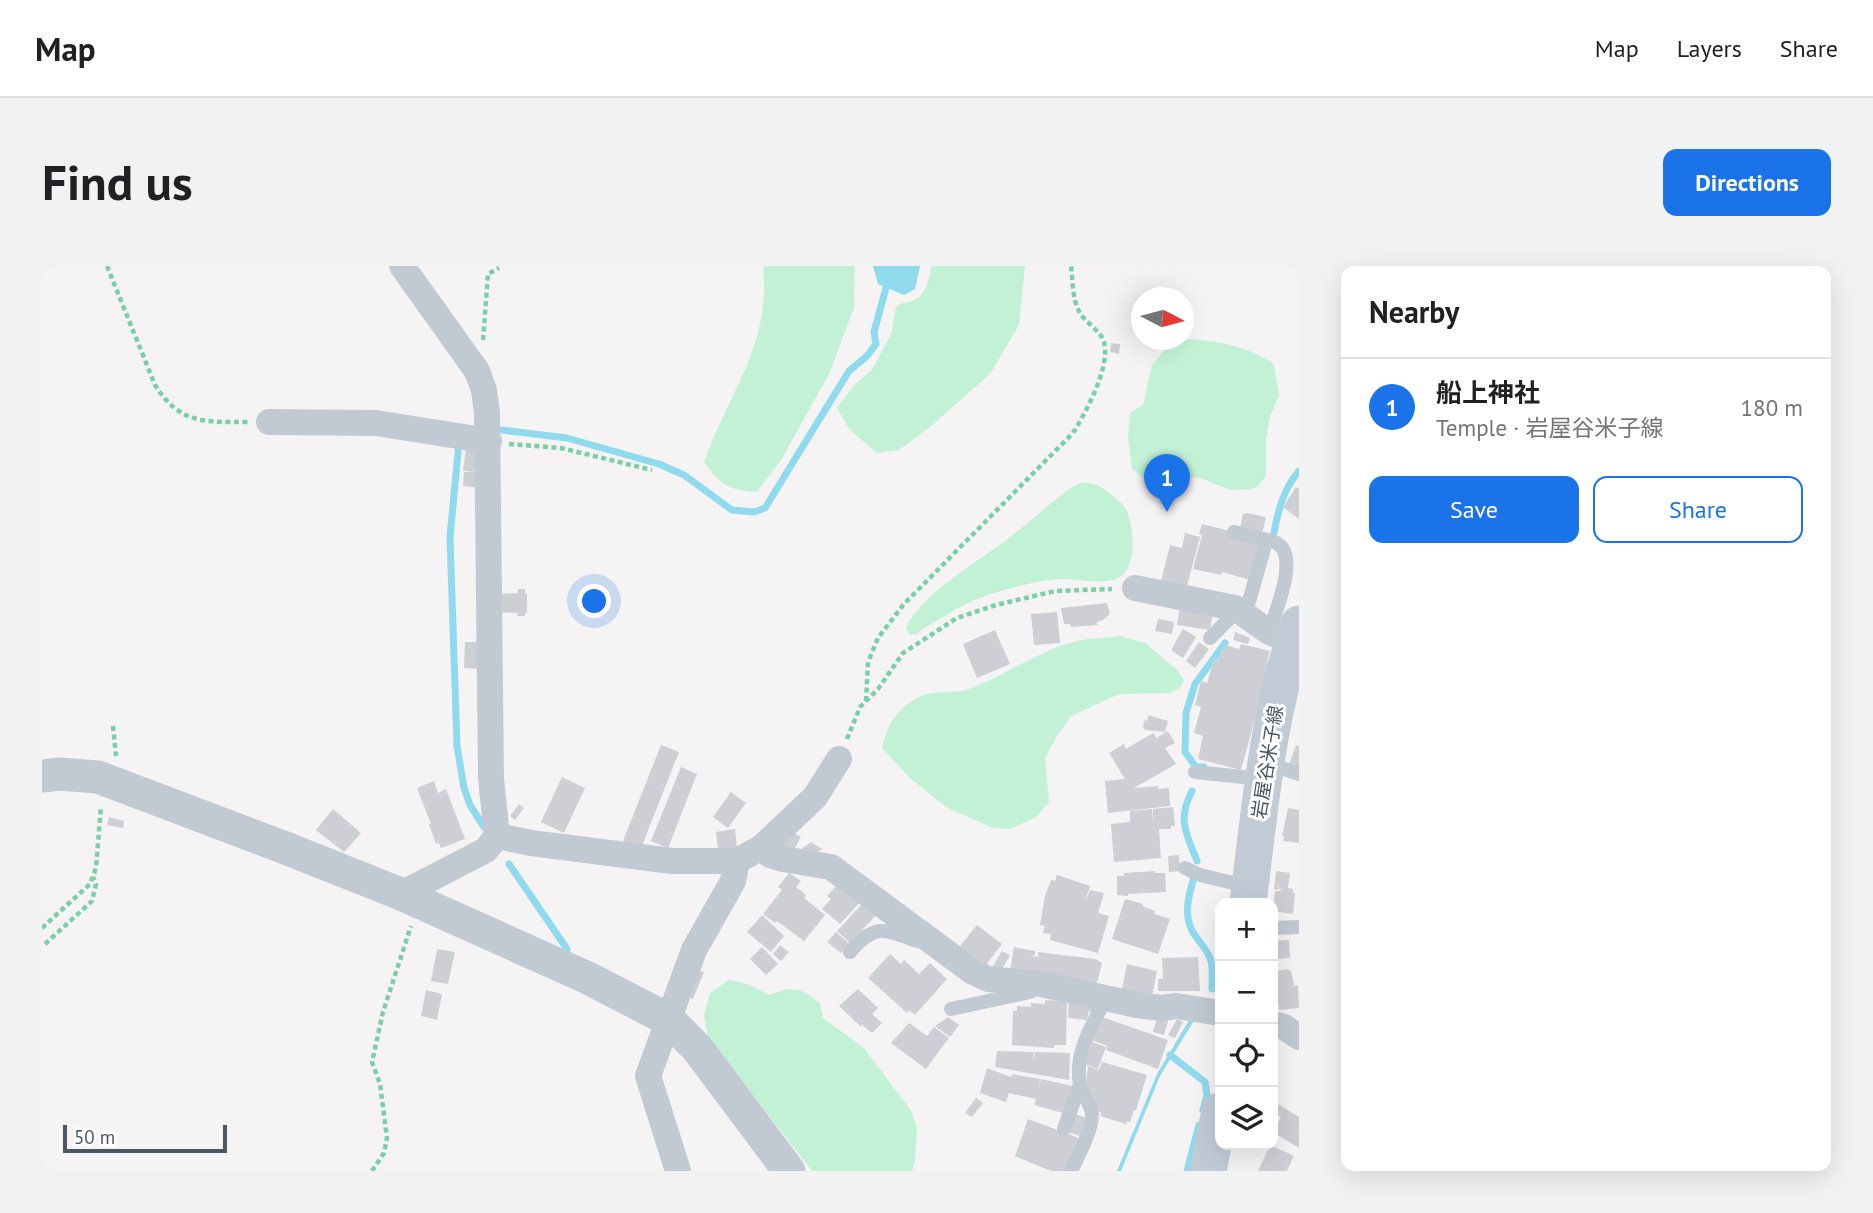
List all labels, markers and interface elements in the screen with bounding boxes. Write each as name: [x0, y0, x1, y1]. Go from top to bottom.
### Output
text: Map: [35, 27, 96, 70]
text: Map: [1595, 33, 1639, 64]
text: Layers: [1677, 33, 1742, 64]
text: Share: [1780, 33, 1838, 64]
button: Directions: [1663, 149, 1831, 216]
text: Find us: [42, 150, 193, 214]
north arrow: [1131, 287, 1194, 350]
text: Nearby: [1369, 292, 1459, 331]
text: 船上神社: [1436, 376, 1540, 409]
text: 1: [1385, 393, 1399, 422]
text: 180 m: [1741, 393, 1803, 422]
text: Temple · 岩屋谷米子線: [1436, 413, 1663, 442]
pin: 1: [1144, 454, 1190, 512]
button: Save: [1369, 476, 1579, 543]
button: Share: [1593, 476, 1803, 543]
your location: [577, 584, 611, 618]
street label: 岩屋谷米子線: [1246, 704, 1288, 820]
map controls: [1215, 898, 1278, 1150]
button: +: [1215, 898, 1278, 961]
button: −: [1215, 961, 1278, 1024]
button: locate: [1215, 1024, 1278, 1087]
button: layers: [1215, 1087, 1278, 1150]
scale bar: [63, 1122, 228, 1154]
text: 50 m: [74, 1125, 115, 1149]

